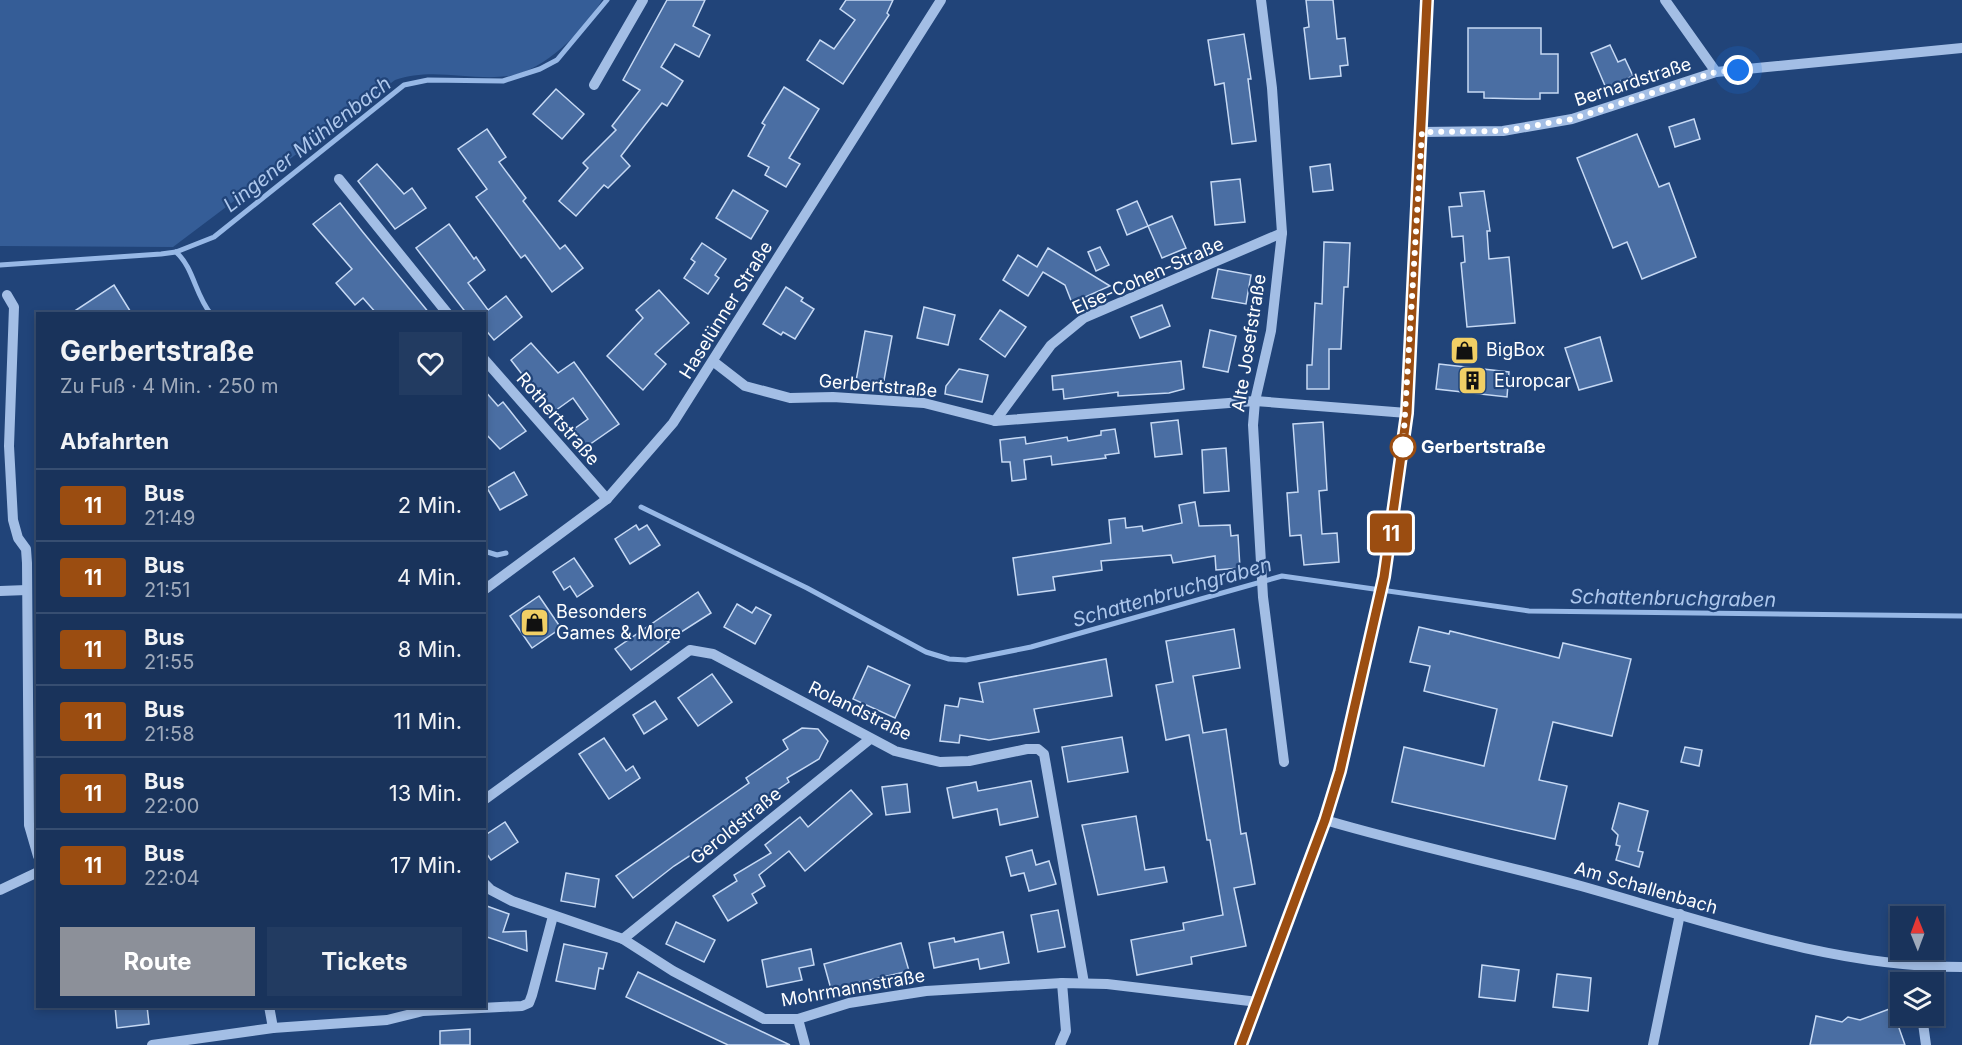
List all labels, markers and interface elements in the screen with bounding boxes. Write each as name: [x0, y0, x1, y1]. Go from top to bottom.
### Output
street label: Bernardstraße: [1572, 53, 1694, 110]
your location: [1723, 55, 1753, 85]
water label: Lingener Mühlenbach: [218, 71, 396, 217]
street label: Else-Cohen-Straße: [1069, 233, 1227, 318]
street label: Haselünner Straße: [675, 237, 776, 382]
street label: Alte Josefstraße: [1227, 272, 1270, 413]
button: heart: [399, 332, 462, 395]
text: Gerbertstraße: [60, 334, 254, 368]
shop icon: BigBox: [1449, 334, 1481, 366]
place label: BigBox: [1486, 339, 1545, 360]
building icon: Europcar: [1457, 365, 1489, 397]
street label: Rothertstraße: [512, 368, 604, 469]
street label: Gerbertstraße: [818, 370, 938, 401]
place label: Europcar: [1494, 370, 1571, 391]
text: Zu Fuß · 4 Min. · 250 m: [60, 374, 279, 398]
text: Abfahrten: [60, 428, 169, 454]
marker: Gerbertstraße: [1390, 434, 1416, 460]
place label: Gerbertstraße: [1421, 436, 1546, 457]
text: Bus: [144, 480, 185, 506]
text: 2 Min.: [398, 492, 462, 518]
text: 11: [84, 493, 102, 518]
text: 21:49: [144, 506, 195, 530]
line badge: 11: [1364, 514, 1418, 552]
text: 11: [1382, 521, 1400, 546]
text: Bus: [144, 552, 185, 578]
water label: Schattenbruchgraben: [1070, 552, 1274, 632]
text: 4 Min.: [397, 564, 462, 590]
text: 11: [84, 565, 102, 590]
text: 21:51: [144, 578, 190, 602]
water label: Schattenbruchgraben: [1570, 584, 1776, 612]
place label: Besonders Games & More: [556, 601, 681, 643]
shop icon: Besonders Games & More: [519, 606, 551, 638]
text: Bus: [144, 624, 185, 650]
text: 8 Min.: [398, 636, 462, 662]
text: 11: [84, 637, 102, 662]
text: 21:55: [144, 650, 194, 674]
street label: Rolandstraße: [805, 677, 915, 745]
text: Bus: [144, 696, 185, 722]
text: 11 Min.: [393, 708, 462, 734]
text: 11: [84, 709, 102, 734]
text: 21:58: [144, 722, 195, 746]
text: Bus: [144, 768, 185, 794]
text: 13 Min.: [389, 780, 462, 806]
text: 11: [84, 781, 102, 806]
street label: Geroldstraße: [686, 783, 785, 869]
text: 22:00: [144, 794, 199, 818]
text: Bus: [144, 840, 185, 866]
text: 17 Min.: [390, 852, 462, 878]
text: 11: [84, 853, 102, 878]
street label: Am Schallenbach: [1572, 857, 1720, 918]
text: 22:04: [144, 866, 200, 890]
north arrow: [1890, 906, 1944, 960]
map controls: [1890, 906, 1944, 1026]
button: Route: [60, 927, 255, 996]
button: Tickets: [267, 927, 462, 996]
street label: Mohrmannstraße: [779, 965, 927, 1011]
button: layers: [1890, 972, 1944, 1026]

